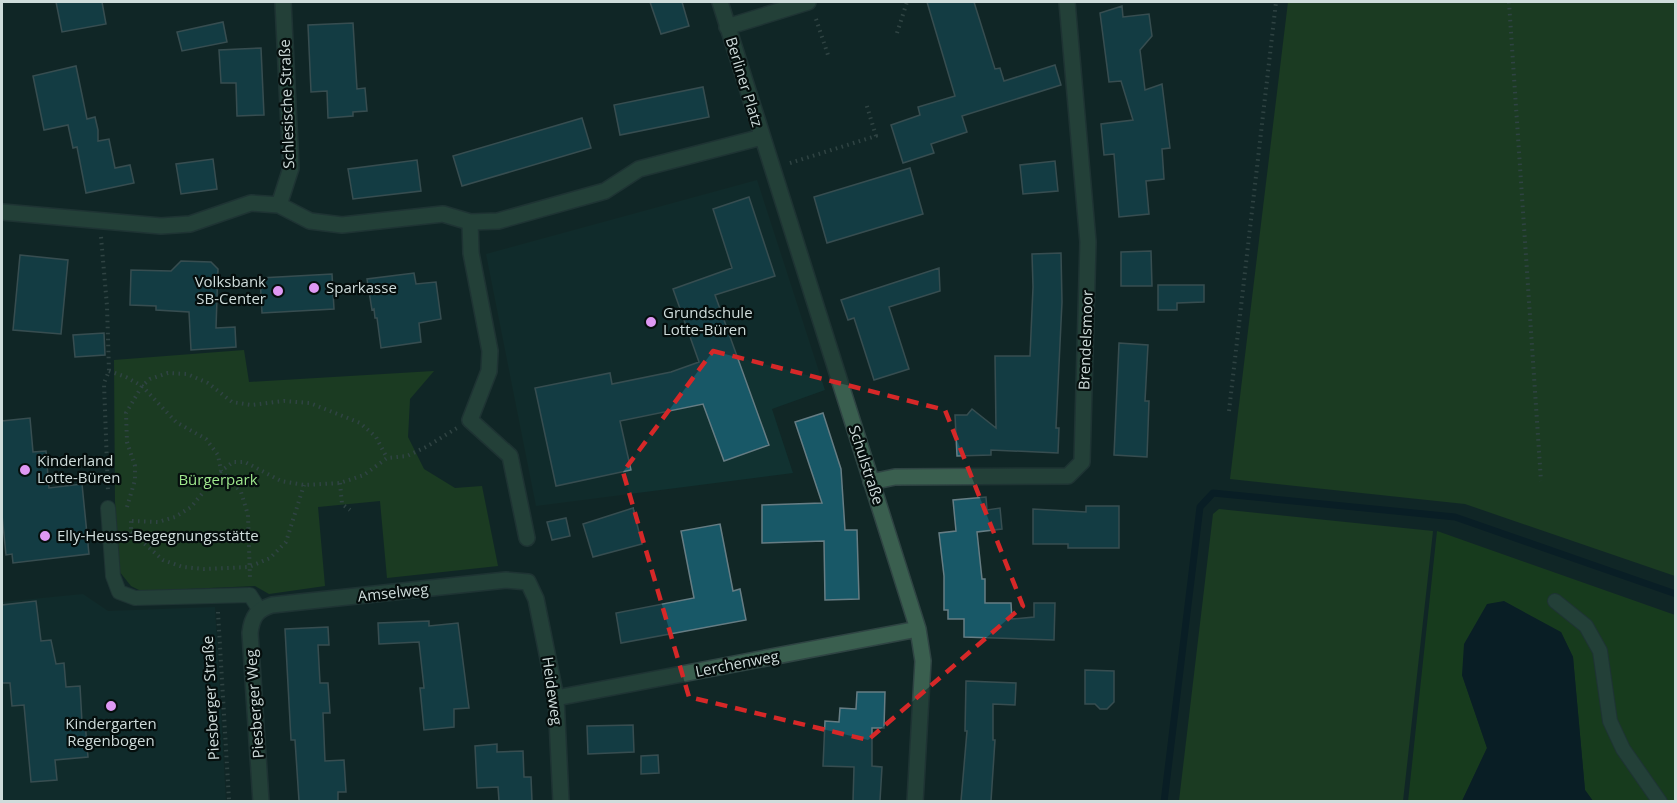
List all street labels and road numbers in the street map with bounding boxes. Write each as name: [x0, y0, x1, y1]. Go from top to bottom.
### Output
street label: Berliner Platz: [722, 34, 768, 129]
street label: Schlesische Straße: [274, 39, 298, 169]
street label: Brendelsmoor: [1073, 290, 1097, 390]
street label: Schulstraße: [845, 422, 889, 507]
street label: Amselweg: [357, 578, 429, 606]
street label: Piesberger Straße: [197, 635, 223, 761]
street label: Lerchenweg: [693, 645, 780, 681]
street label: Piesberger Weg: [240, 649, 268, 759]
street label: Heideweg: [538, 655, 568, 726]

